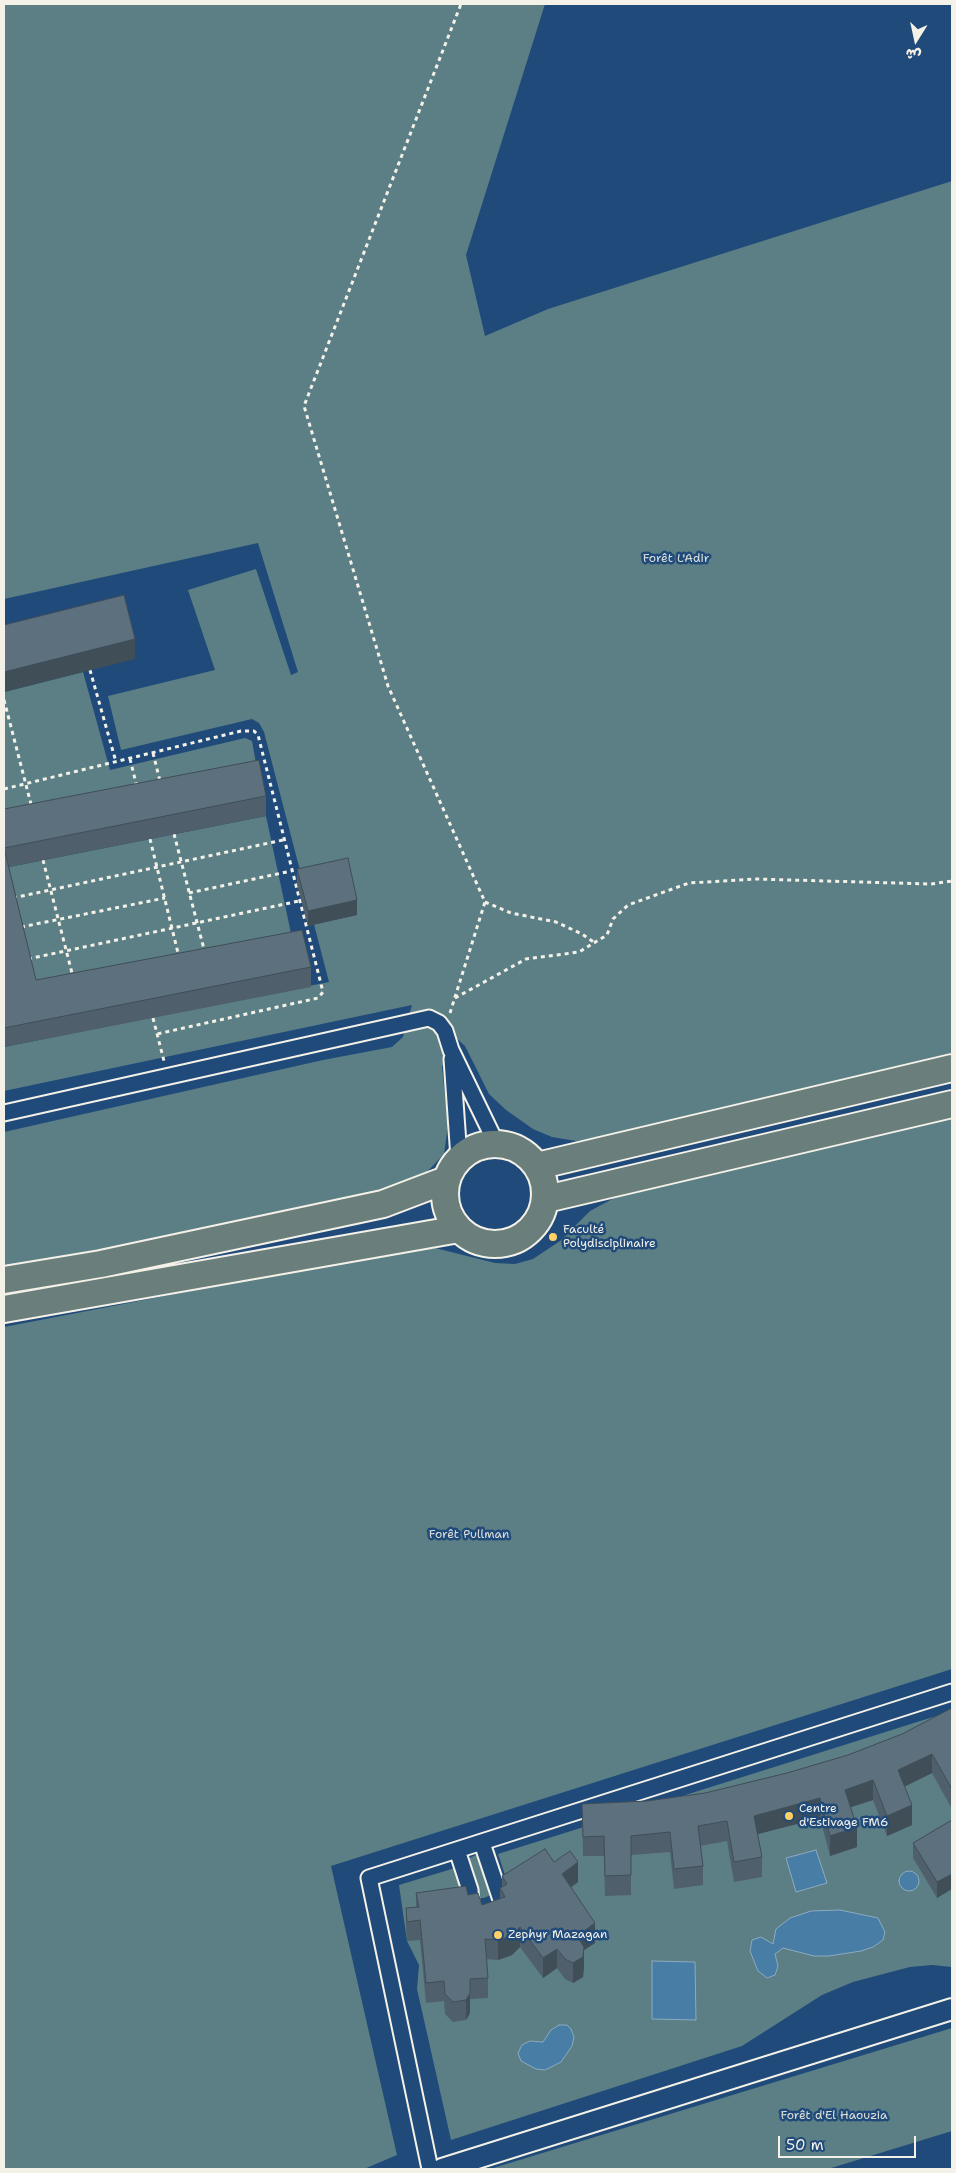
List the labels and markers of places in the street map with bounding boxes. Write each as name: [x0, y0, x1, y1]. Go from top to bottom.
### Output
place label: Faculté Polydisciplinaire: [563, 1223, 656, 1251]
marker: Faculté Polydisciplinaire: [547, 1231, 559, 1243]
place label: Centre d'Estivage FM6: [799, 1802, 888, 1830]
marker: Centre d'Estivage FM6: [783, 1810, 795, 1822]
place label: Zephyr Mazagan: [508, 1928, 607, 1942]
marker: Zephyr Mazagan: [492, 1929, 504, 1941]

